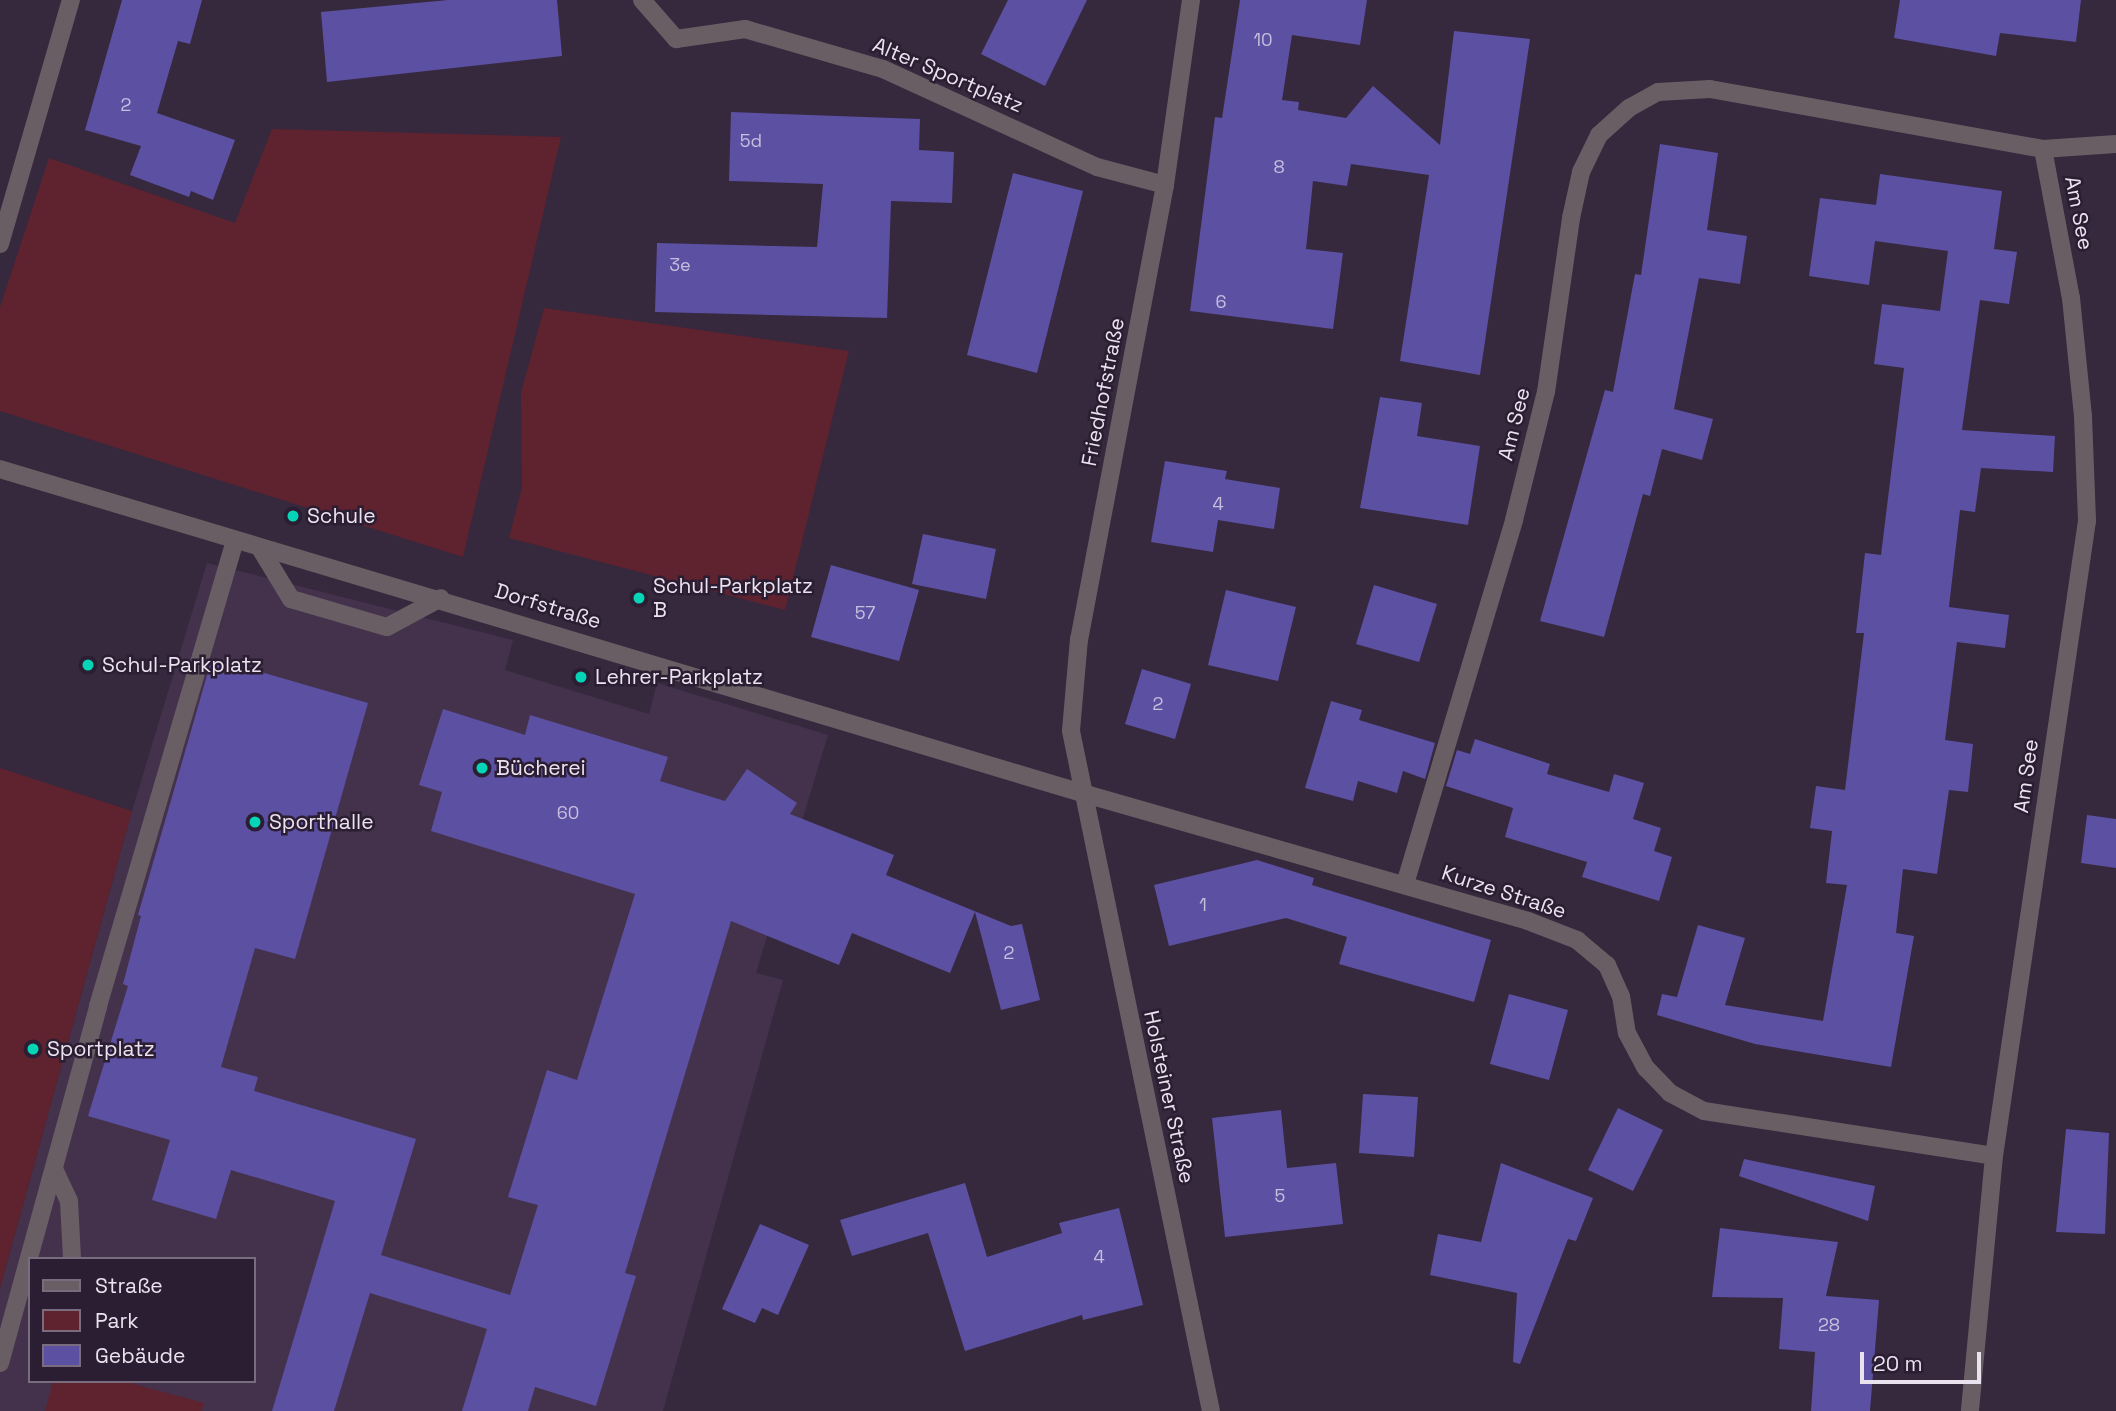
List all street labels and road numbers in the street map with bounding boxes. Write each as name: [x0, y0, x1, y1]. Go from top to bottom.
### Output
street label: Alter Sportplatz: [869, 32, 1027, 118]
street label: Am See: [2060, 174, 2098, 252]
street label: Friedhofstraße: [1076, 316, 1130, 468]
street label: Am See: [1493, 385, 1535, 463]
street label: Dorfstraße: [492, 578, 604, 634]
street label: Am See: [2008, 737, 2044, 815]
street label: Kurze Straße: [1439, 860, 1569, 924]
street label: Holsteiner Straße: [1138, 1008, 1200, 1186]

